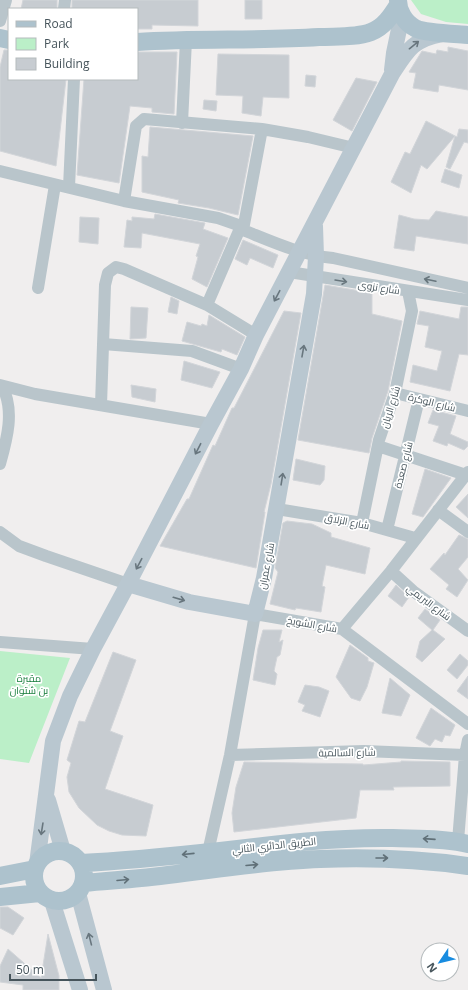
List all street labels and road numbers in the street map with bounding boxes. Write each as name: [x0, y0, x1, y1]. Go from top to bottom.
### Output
street label: شارع نزوى: [357, 277, 401, 297]
street label: شارع الريان: [377, 384, 403, 430]
street label: شارع الوكرة: [407, 389, 457, 415]
street label: شارع صعدة: [390, 440, 416, 490]
street label: شارع الزلاق: [323, 510, 371, 532]
street label: شارع عمران: [255, 542, 277, 590]
street label: شارع البريمي: [403, 581, 454, 624]
street label: شارع الشويخ: [286, 613, 338, 635]
street label: شارع السالمية: [318, 745, 376, 759]
street label: الطريق الدائري الثاني: [231, 834, 317, 857]

